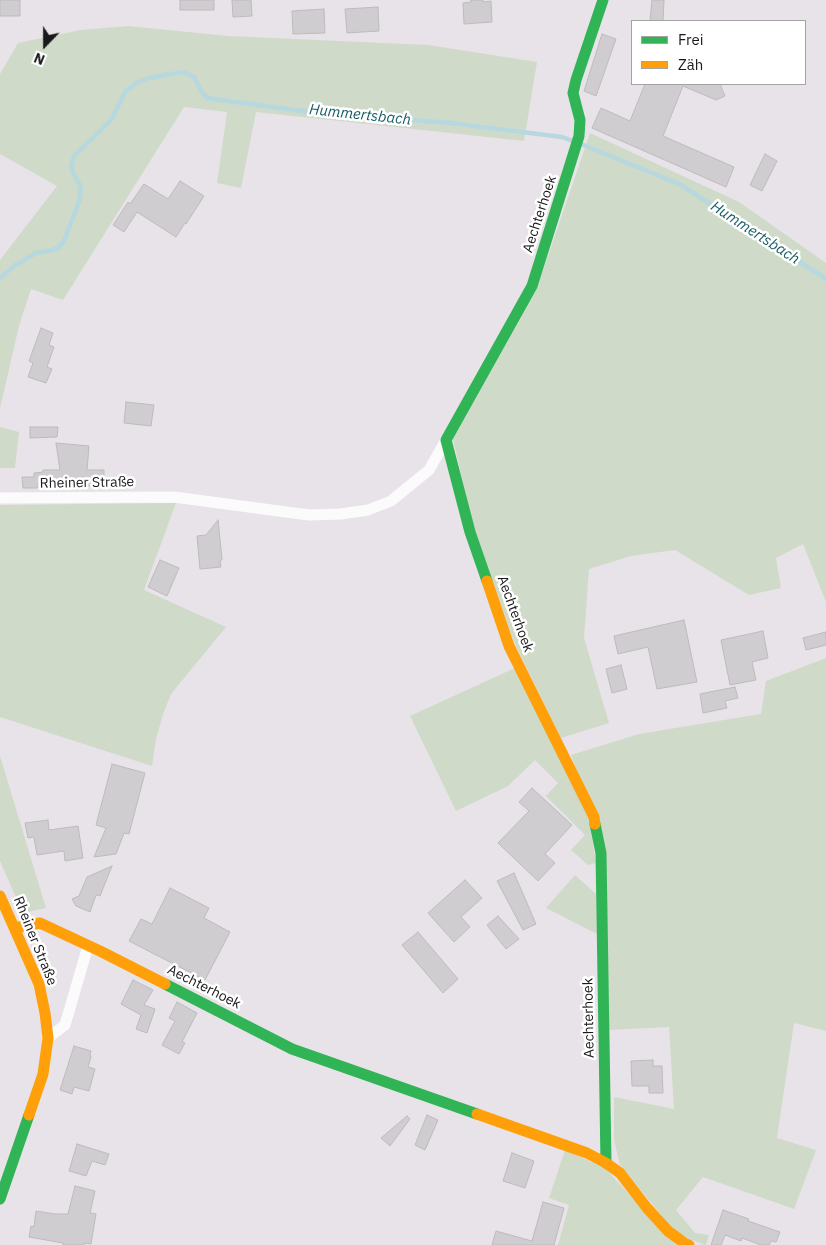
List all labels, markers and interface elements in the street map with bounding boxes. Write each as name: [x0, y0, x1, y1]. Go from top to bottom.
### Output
north arrow: [20, 20, 70, 70]
legend: [631, 20, 806, 85]
text: Frei: [678, 30, 704, 49]
text: N: [31, 49, 47, 69]
text: Zäh: [678, 55, 703, 74]
water label: Hummertsbach: [308, 101, 412, 129]
street label: Aechterhoek: [520, 173, 560, 255]
water label: Hummertsbach: [707, 198, 803, 268]
street label: Rheiner Straße: [40, 474, 134, 492]
street label: Aechterhoek: [493, 573, 537, 655]
street label: Rheiner Straße: [10, 894, 60, 988]
street label: Aechterhoek: [164, 961, 244, 1013]
street label: Aechterhoek: [580, 978, 598, 1058]

